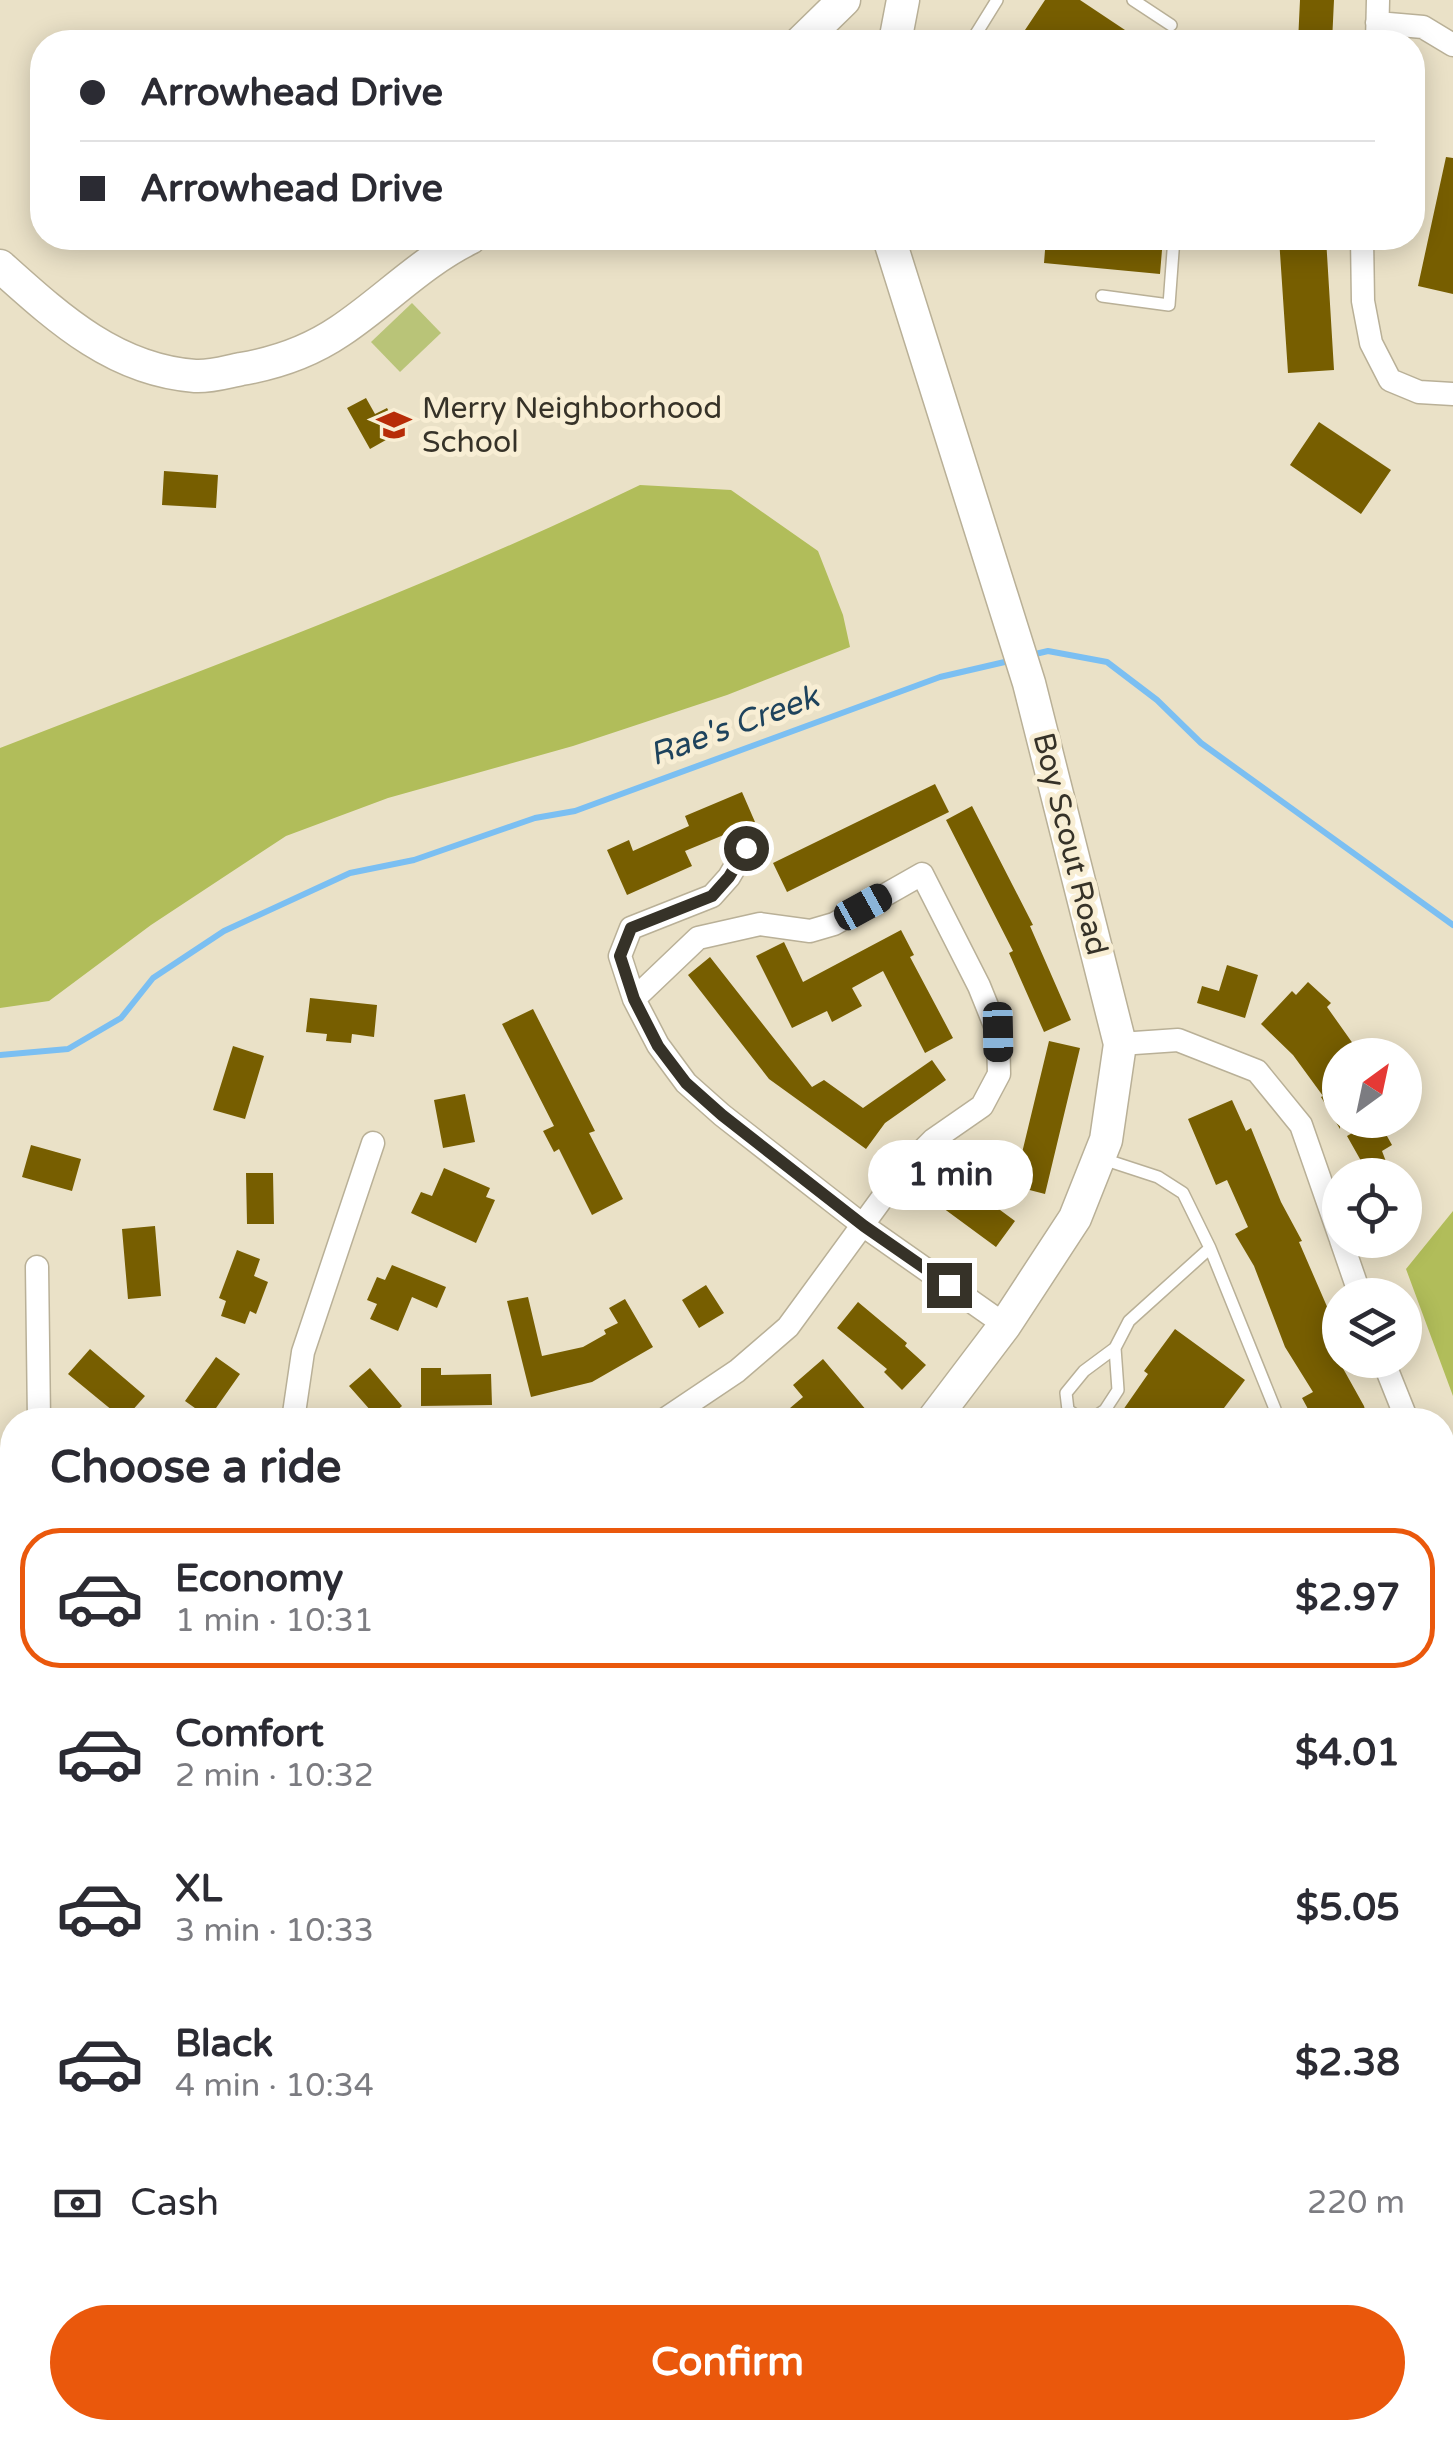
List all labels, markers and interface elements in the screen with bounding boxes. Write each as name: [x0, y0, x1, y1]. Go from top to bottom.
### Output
text: Arrowhead Drive: [140, 70, 443, 116]
text: Arrowhead Drive: [140, 166, 443, 212]
place label: Merry Neighborhood School: [422, 390, 722, 461]
school or university icon: Merry Neighborhood School: [375, 406, 413, 444]
water label: Rae's Creek: [644, 677, 826, 774]
street label: Boy Scout Road: [1024, 729, 1116, 959]
route start: [724, 826, 769, 871]
car: [829, 879, 897, 935]
car: [982, 1002, 1014, 1062]
north arrow: [1322, 1038, 1422, 1138]
map controls: [1322, 1038, 1422, 1378]
callout: 1 min: [866, 1140, 1032, 1210]
text: 1 min: [908, 1156, 993, 1194]
button: locate: [1322, 1158, 1422, 1258]
route end: [927, 1263, 972, 1308]
button: layers: [1322, 1278, 1422, 1378]
text: Choose a ride: [50, 1441, 341, 1495]
icon: car: [55, 1553, 145, 1643]
text: Economy: [175, 1556, 343, 1602]
text: $2.97: [1295, 1575, 1400, 1621]
text: 1 min · 10:31: [175, 1602, 374, 1640]
icon: car: [55, 1708, 145, 1798]
text: Comfort: [175, 1711, 324, 1757]
text: $4.01: [1295, 1730, 1400, 1776]
text: 2 min · 10:32: [175, 1757, 374, 1795]
icon: car: [55, 1863, 145, 1953]
text: XL: [175, 1866, 222, 1912]
text: $5.05: [1295, 1885, 1400, 1931]
text: 3 min · 10:33: [175, 1912, 374, 1950]
icon: car: [55, 2018, 145, 2108]
text: Black: [175, 2021, 273, 2067]
text: $2.38: [1295, 2040, 1400, 2086]
text: 4 min · 10:34: [175, 2067, 374, 2105]
icon: cash: [50, 2176, 105, 2231]
text: Cash: [130, 2180, 219, 2226]
text: 220 m: [1307, 2184, 1405, 2222]
button: Confirm: [50, 2305, 1405, 2420]

